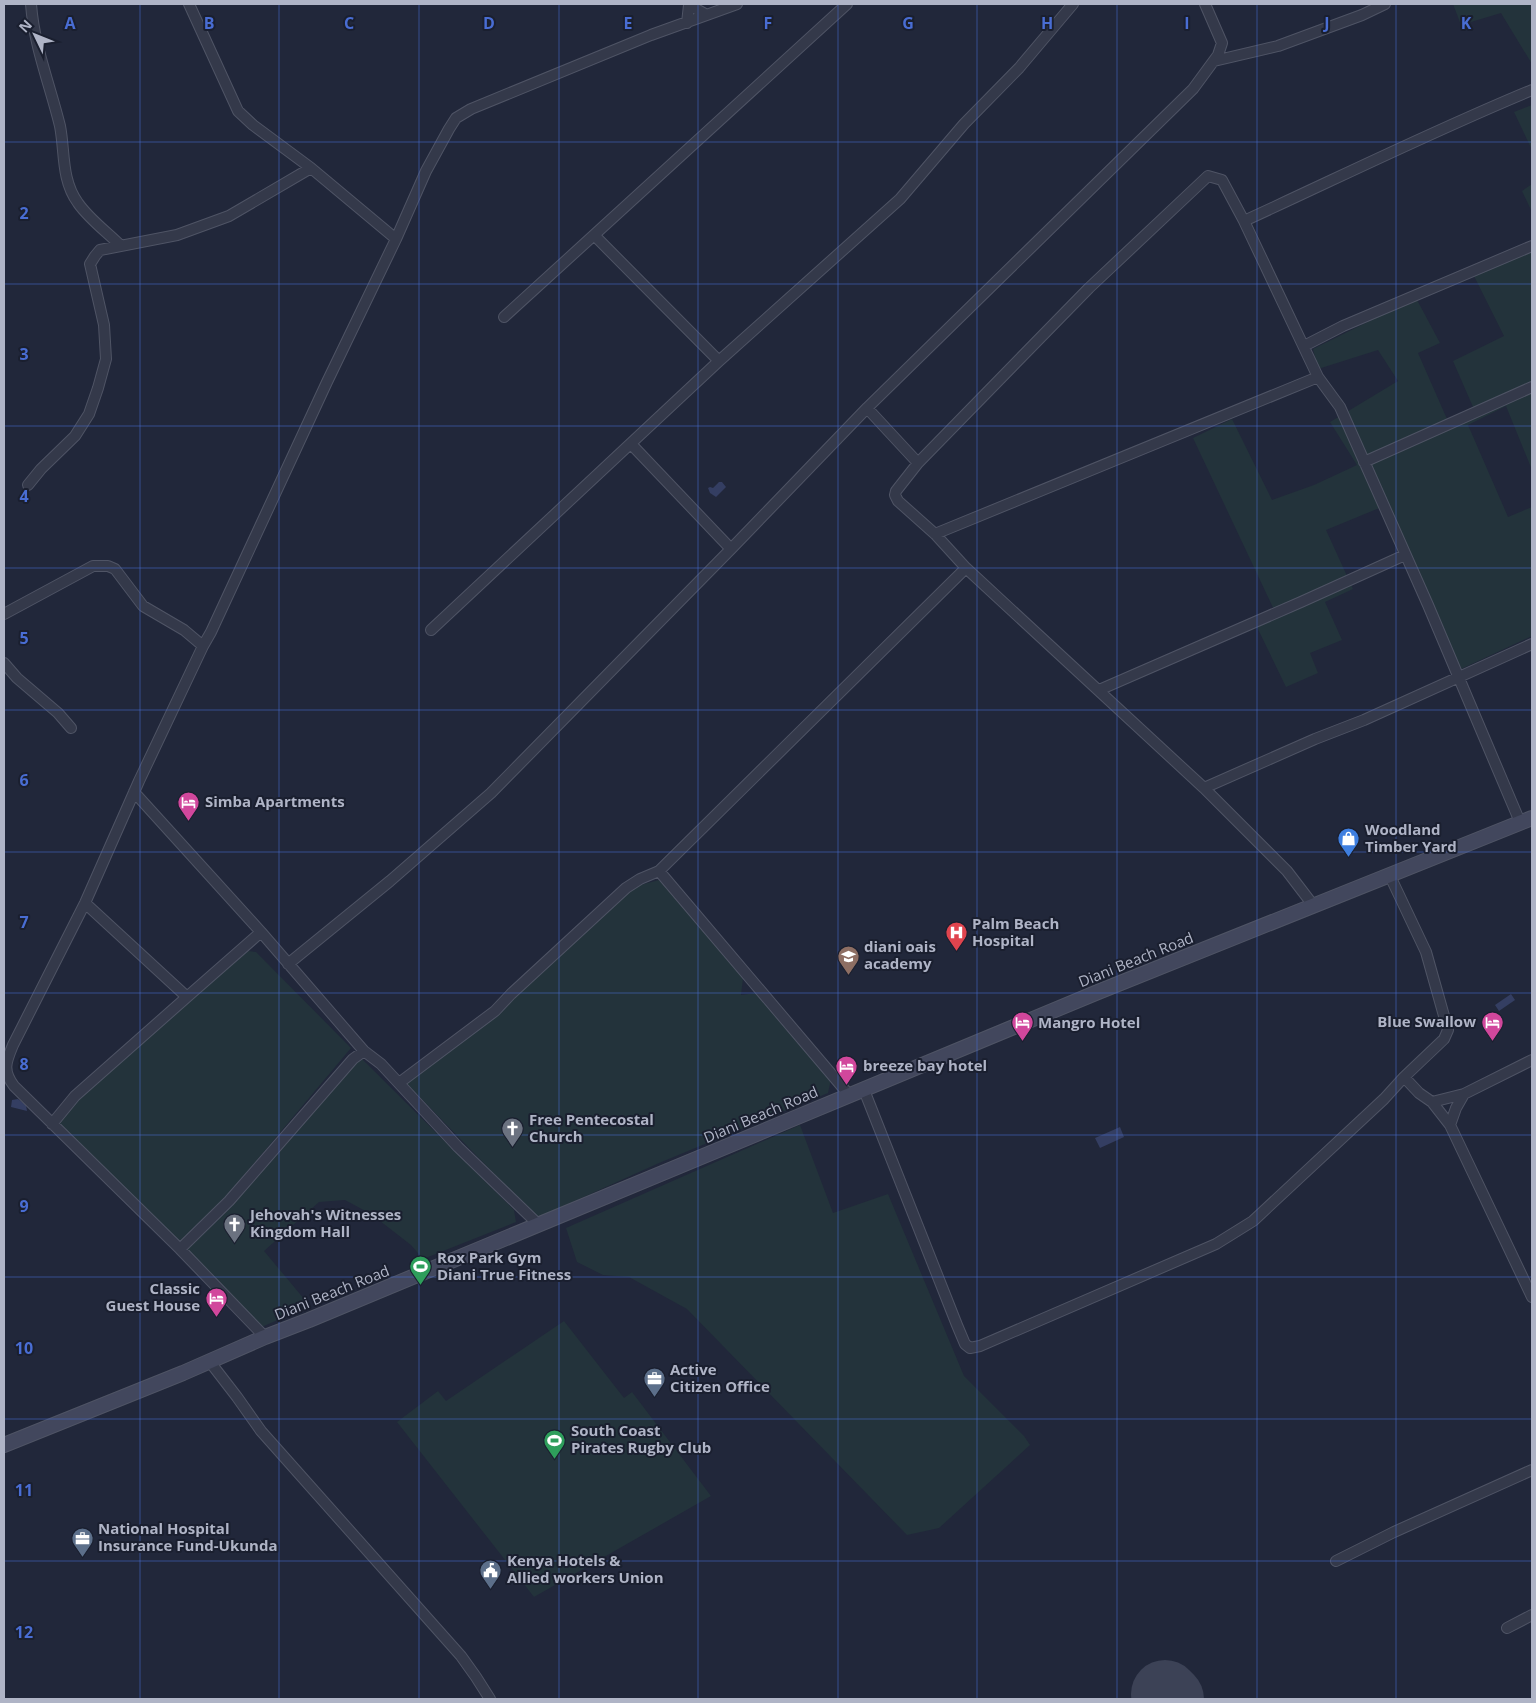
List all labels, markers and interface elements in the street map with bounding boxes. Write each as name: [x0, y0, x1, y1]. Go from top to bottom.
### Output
north arrow: [10, 10, 60, 60]
text: A: [64, 12, 76, 34]
text: B: [204, 12, 214, 34]
text: C: [344, 12, 354, 34]
text: D: [483, 12, 495, 34]
text: E: [624, 12, 633, 34]
text: F: [764, 12, 772, 34]
text: G: [902, 12, 914, 34]
text: H: [1041, 12, 1053, 34]
text: I: [1184, 12, 1190, 34]
text: J: [1322, 12, 1330, 34]
text: K: [1461, 12, 1472, 34]
text: N: [14, 15, 36, 36]
text: 2: [19, 202, 29, 224]
text: 3: [19, 343, 29, 365]
text: 4: [19, 485, 29, 507]
text: 5: [19, 627, 29, 649]
text: 6: [19, 769, 29, 791]
hotel icon: Simba Apartments: [177, 790, 201, 821]
place label: Simba Apartments: [205, 791, 345, 811]
place label: Woodland Timber Yard: [1365, 819, 1457, 856]
shop icon: Woodland Timber Yard: [1337, 827, 1361, 858]
text: 7: [19, 911, 29, 933]
place label: Palm Beach Hospital: [972, 913, 1059, 950]
hospital icon: Palm Beach Hospital: [944, 921, 968, 952]
street label: Diani Beach Road: [1075, 927, 1196, 991]
place label: diani oais academy: [864, 936, 936, 973]
school or university icon: diani oais academy: [836, 944, 860, 975]
hotel icon: Blue Swallow: [1480, 1010, 1504, 1041]
hotel icon: Mangro Hotel: [1010, 1011, 1034, 1042]
place label: Blue Swallow: [1377, 1011, 1476, 1031]
place label: Mangro Hotel: [1038, 1012, 1140, 1032]
text: 8: [19, 1053, 29, 1075]
hotel icon: breeze bay hotel: [835, 1054, 859, 1085]
place label: breeze bay hotel: [863, 1055, 987, 1075]
street label: Diani Beach Road: [700, 1081, 821, 1147]
place label: Free Pentecostal Church: [529, 1109, 654, 1146]
church icon: Free Pentecostal Church: [501, 1117, 525, 1148]
text: 9: [19, 1195, 29, 1217]
place label: Jehovah's Witnesses Kingdom Hall: [248, 1204, 401, 1241]
church icon: Jehovah's Witnesses Kingdom Hall: [222, 1212, 246, 1243]
place label: Rox Park Gym Diani True Fitness: [437, 1247, 571, 1284]
sports icon: Rox Park Gym Diani True Fitness: [409, 1255, 433, 1286]
street label: Diani Beach Road: [271, 1260, 392, 1324]
place label: Classic Guest House: [106, 1278, 200, 1315]
hotel icon: Classic Guest House: [204, 1286, 228, 1317]
text: 10: [15, 1337, 33, 1359]
place label: Active Citizen Office: [670, 1359, 770, 1396]
office icon: Active Citizen Office: [642, 1367, 666, 1398]
place label: South Coast Pirates Rugby Club: [571, 1420, 711, 1457]
sports icon: South Coast Pirates Rugby Club: [543, 1428, 567, 1459]
text: 11: [15, 1479, 33, 1501]
place label: National Hospital Insurance Fund-Ukunda: [98, 1518, 278, 1555]
office icon: National Hospital Insurance Fund-Ukunda: [70, 1526, 94, 1557]
place label: Kenya Hotels & Allied workers Union: [507, 1550, 664, 1587]
public building icon: Kenya Hotels & Allied workers Union: [479, 1558, 503, 1589]
text: 12: [15, 1621, 33, 1643]

